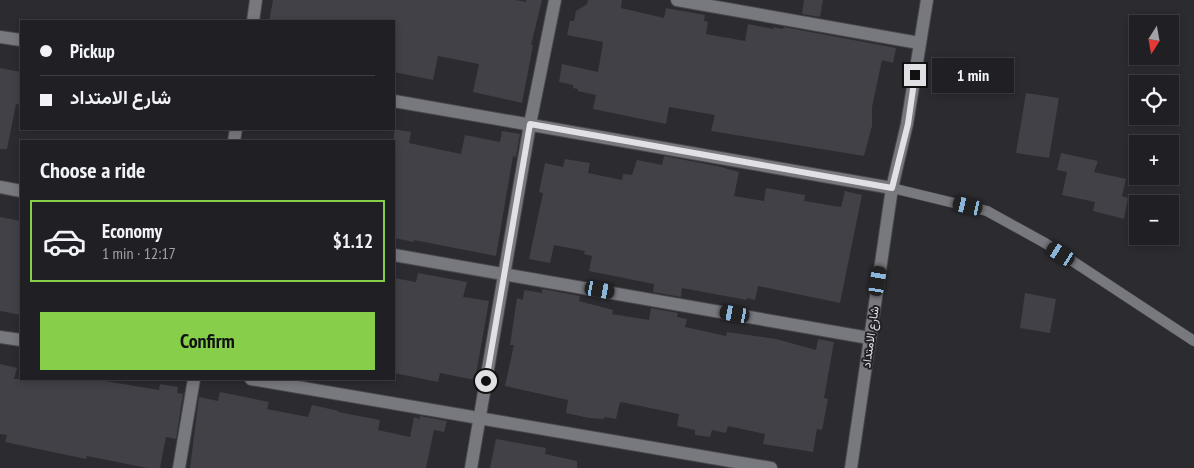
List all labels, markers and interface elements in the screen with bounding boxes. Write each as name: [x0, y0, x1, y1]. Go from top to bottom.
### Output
north arrow: [1129, 15, 1179, 65]
map controls: [1129, 15, 1179, 245]
text: Pickup: [70, 39, 115, 63]
callout: 1 min: [932, 58, 1015, 92]
route end: [904, 64, 926, 86]
text: 1 min: [957, 65, 989, 85]
button: locate: [1129, 75, 1179, 125]
text: شارع الامتداد: [70, 85, 171, 109]
button: +: [1129, 135, 1179, 185]
text: Choose a ride: [40, 156, 145, 184]
car: [951, 195, 984, 217]
button: −: [1129, 195, 1179, 245]
icon: car: [42, 219, 87, 264]
text: Economy: [102, 219, 162, 243]
text: $1.12: [333, 229, 373, 253]
car: [1044, 240, 1077, 268]
text: 1 min · 12:17: [102, 243, 176, 263]
car: [868, 265, 887, 297]
car: [583, 280, 616, 300]
car: [718, 304, 751, 324]
street label: شارع الامتداد: [858, 305, 884, 369]
button: Confirm: [40, 312, 375, 370]
route start: [475, 370, 497, 392]

